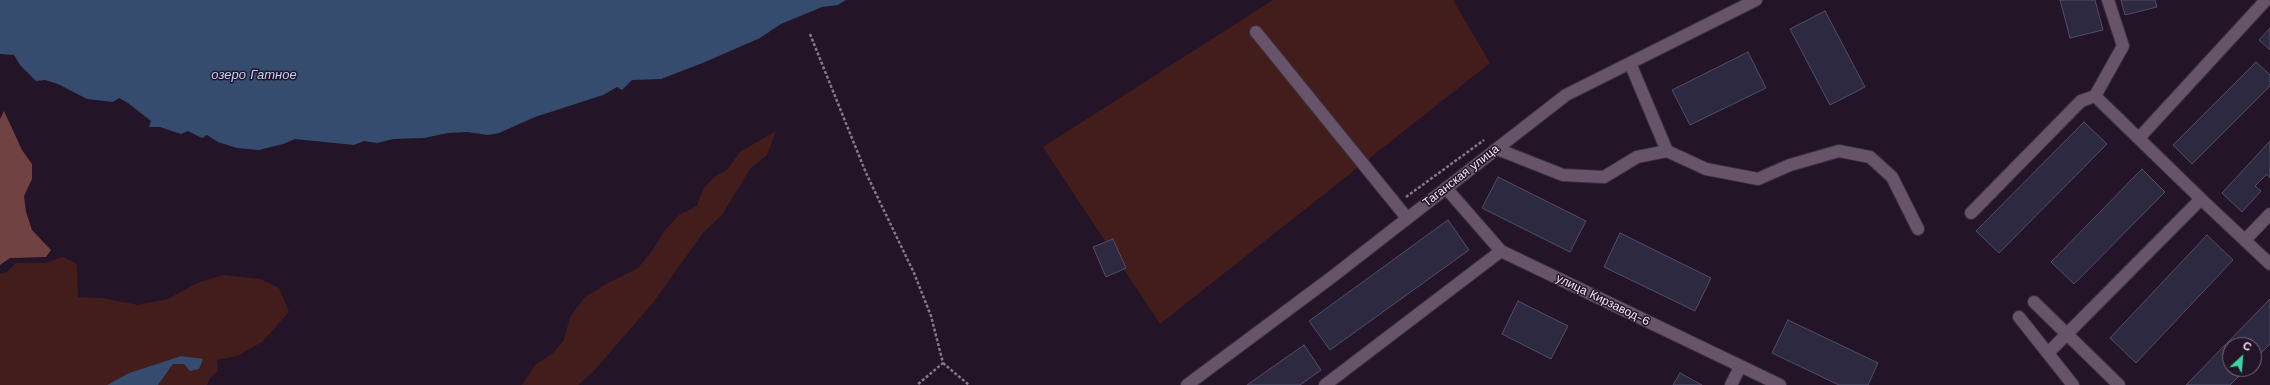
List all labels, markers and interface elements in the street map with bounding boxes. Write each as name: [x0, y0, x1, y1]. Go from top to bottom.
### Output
water label: озеро Гатное: [211, 67, 297, 83]
street label: Таганская улица: [1420, 142, 1502, 210]
street label: улица Кирзавод-6: [1554, 271, 1652, 329]
north arrow: [2222, 337, 2262, 377]
text: С: [2241, 339, 2253, 354]

